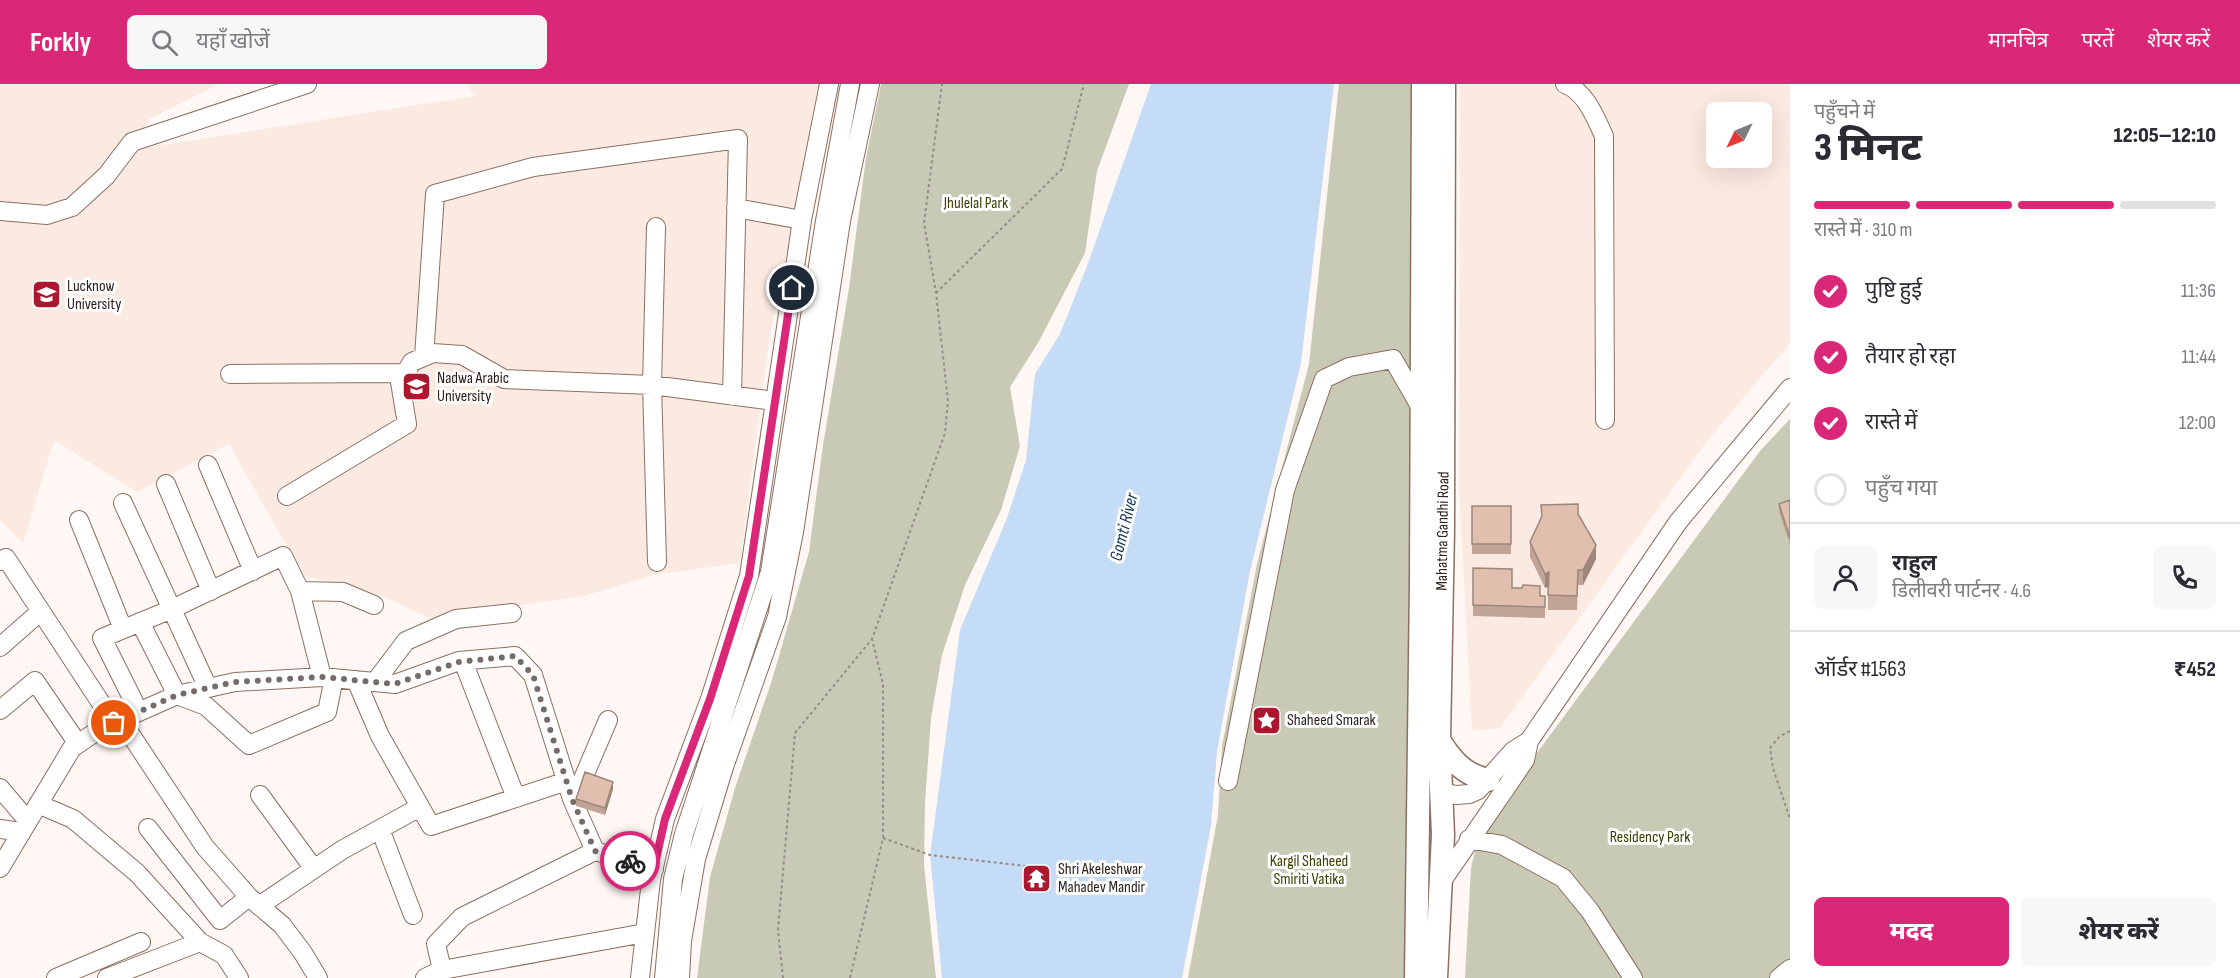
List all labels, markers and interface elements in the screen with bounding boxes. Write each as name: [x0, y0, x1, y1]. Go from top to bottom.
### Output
search box: [127, 15, 547, 69]
text: Forkly: [30, 26, 91, 59]
icon: search: [148, 26, 181, 59]
text: यहाँ खोजें: [196, 28, 270, 55]
text: मानचित्र: [1988, 28, 2048, 53]
text: परतें: [2081, 28, 2114, 53]
text: शेयर करें: [2147, 28, 2210, 53]
text: पहुँचने में: [1814, 100, 1875, 124]
north arrow: [1706, 102, 1772, 168]
map controls: [1706, 102, 1772, 168]
text: 12:05–12:10: [2114, 122, 2216, 149]
text: 3 मिनट: [1814, 125, 1922, 172]
park label: Jhulelal Park: [943, 194, 1008, 213]
text: रास्ते में · 310 m: [1814, 218, 1912, 242]
pin: [766, 262, 817, 313]
icon: home: [775, 271, 808, 304]
icon: check: [1814, 275, 1847, 308]
place label: Lucknow University: [67, 277, 121, 314]
text: पुष्टि हुई: [1865, 277, 1922, 304]
school or university icon: Lucknow University: [30, 279, 62, 311]
text: 11:36: [2181, 279, 2216, 303]
icon: check: [1814, 341, 1847, 374]
text: तैयार हो रहा: [1865, 343, 1956, 370]
text: 11:44: [2181, 345, 2216, 369]
place label: Nadwa Arabic University: [437, 369, 509, 406]
school or university icon: Nadwa Arabic University: [400, 371, 432, 403]
icon: check: [1814, 407, 1847, 440]
text: रास्ते में: [1865, 409, 1917, 436]
text: 12:00: [2179, 411, 2216, 435]
street label: Mahatma Gandhi Road: [1432, 471, 1454, 591]
text: पहुँच गया: [1865, 475, 1938, 502]
water label: Gomti River: [1105, 490, 1143, 563]
button: person: [1814, 546, 1877, 609]
button: phone: [2153, 546, 2216, 609]
text: राहुल: [1892, 550, 1937, 577]
text: डिलीवरी पार्टनर · 4.6: [1892, 579, 2031, 603]
text: ऑर्डर #1563: [1814, 656, 1906, 683]
text: ₹452: [2174, 656, 2216, 683]
pin: [88, 697, 139, 748]
place icon: Shaheed Smarak: [1250, 704, 1282, 736]
icon: bag: [97, 706, 130, 739]
place label: Shaheed Smarak: [1287, 711, 1376, 730]
park label: Residency Park: [1610, 828, 1690, 847]
courier: [600, 831, 660, 891]
icon: bike: [614, 845, 647, 878]
park label: Kargil Shaheed Smiriti Vatika: [1270, 852, 1348, 889]
place label: Shri Akeleshwar Mahadev Mandir: [1058, 860, 1146, 897]
temple icon: Shri Akeleshwar Mahadev Mandir: [1021, 862, 1053, 894]
button: मदद: [1814, 897, 2009, 966]
button: शेयर करें: [2021, 897, 2216, 966]

